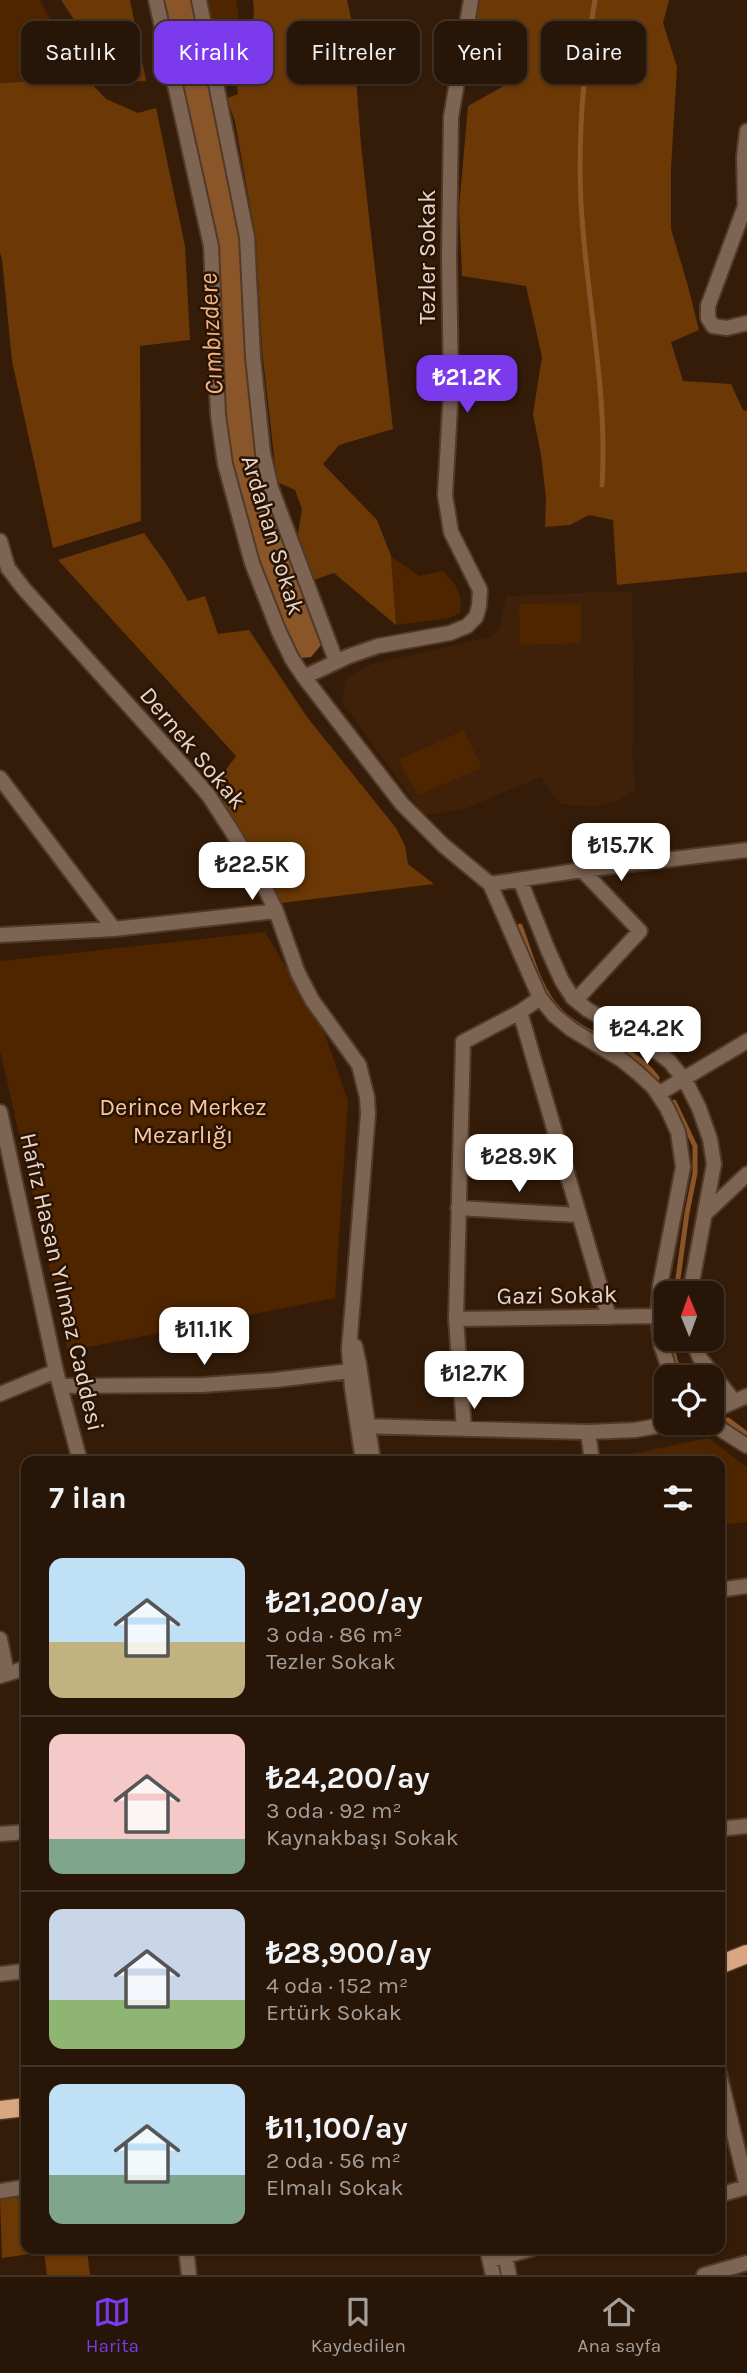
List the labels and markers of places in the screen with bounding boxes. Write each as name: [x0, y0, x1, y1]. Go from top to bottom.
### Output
pin: ₺21.2K: [410, 356, 524, 415]
pin: ₺15.7K: [564, 824, 678, 883]
pin: ₺22.5K: [195, 842, 309, 902]
pin: ₺24.2K: [590, 1006, 704, 1066]
pin: ₺28.9K: [462, 1134, 576, 1194]
pin: ₺11.1K: [147, 1308, 261, 1367]
pin: ₺12.7K: [417, 1352, 531, 1411]

